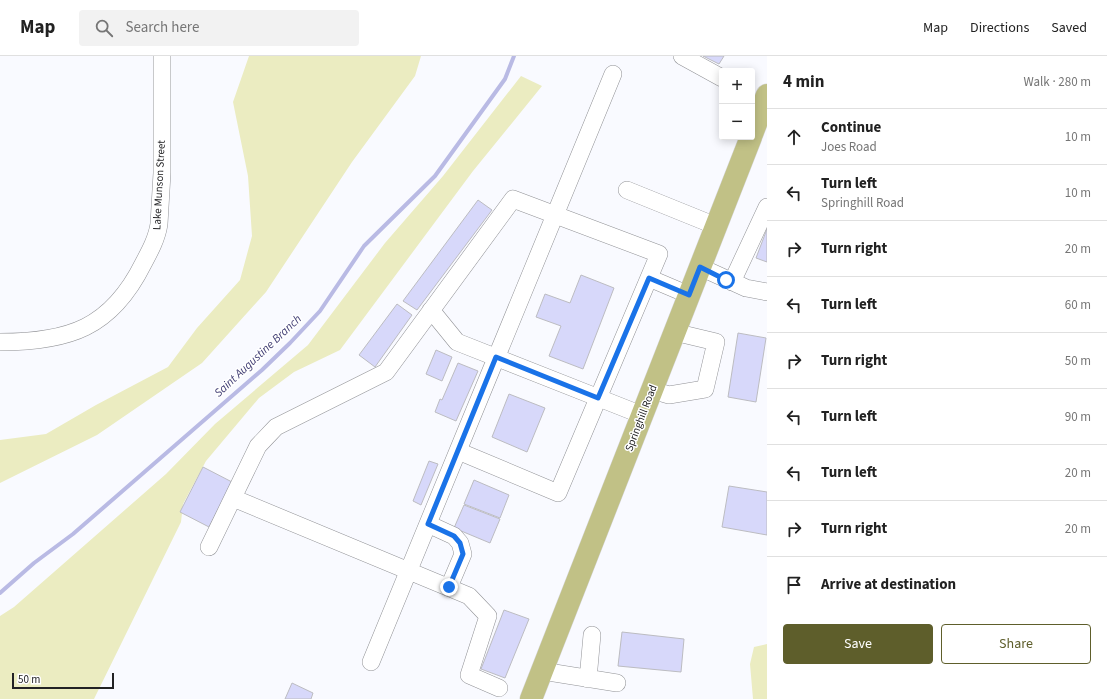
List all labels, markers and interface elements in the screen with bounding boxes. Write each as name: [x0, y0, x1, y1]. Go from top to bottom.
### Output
search box: [79, 10, 359, 46]
text: Map: [20, 14, 55, 41]
icon: search: [93, 17, 115, 39]
text: Search here: [125, 17, 199, 38]
text: Map: [923, 18, 948, 38]
text: Directions: [970, 18, 1029, 38]
text: Saved: [1051, 18, 1087, 38]
map controls: [719, 68, 755, 140]
button: +: [719, 68, 755, 104]
text: 4 min: [783, 70, 824, 94]
text: Walk · 280 m: [1023, 73, 1091, 91]
button: −: [719, 104, 755, 140]
text: Continue: [821, 117, 881, 138]
icon: ahead: [783, 126, 805, 148]
text: 10 m: [1065, 128, 1091, 146]
text: Joes Road: [821, 138, 877, 156]
street label: Lake Munson Street: [149, 139, 169, 230]
text: Turn left: [821, 173, 877, 194]
icon: left: [783, 182, 805, 204]
text: 10 m: [1065, 184, 1091, 202]
text: Springhill Road: [821, 194, 904, 212]
icon: right: [783, 238, 805, 260]
text: Turn right: [821, 238, 887, 259]
text: 20 m: [1065, 240, 1091, 258]
route start: [717, 271, 735, 289]
icon: left: [783, 294, 805, 316]
text: Turn left: [821, 294, 877, 315]
text: 60 m: [1065, 296, 1091, 314]
water label: Saint Augustine Branch: [211, 311, 305, 401]
icon: right: [783, 350, 805, 372]
text: Turn right: [821, 350, 887, 371]
text: 50 m: [1065, 352, 1091, 370]
street label: Springhill Road: [621, 383, 661, 453]
icon: left: [783, 406, 805, 428]
text: Turn left: [821, 406, 877, 427]
text: 90 m: [1065, 408, 1091, 426]
icon: left: [783, 462, 805, 484]
text: Turn left: [821, 462, 877, 483]
text: 20 m: [1065, 464, 1091, 482]
icon: right: [783, 518, 805, 540]
text: Turn right: [821, 518, 887, 539]
text: 20 m: [1065, 520, 1091, 538]
icon: arrive: [783, 574, 805, 596]
text: Arrive at destination: [821, 574, 956, 595]
route end: [440, 578, 458, 596]
button: Save: [783, 624, 933, 664]
button: Share: [941, 624, 1091, 664]
scale bar: [12, 671, 114, 690]
text: 50 m: [18, 672, 40, 687]

